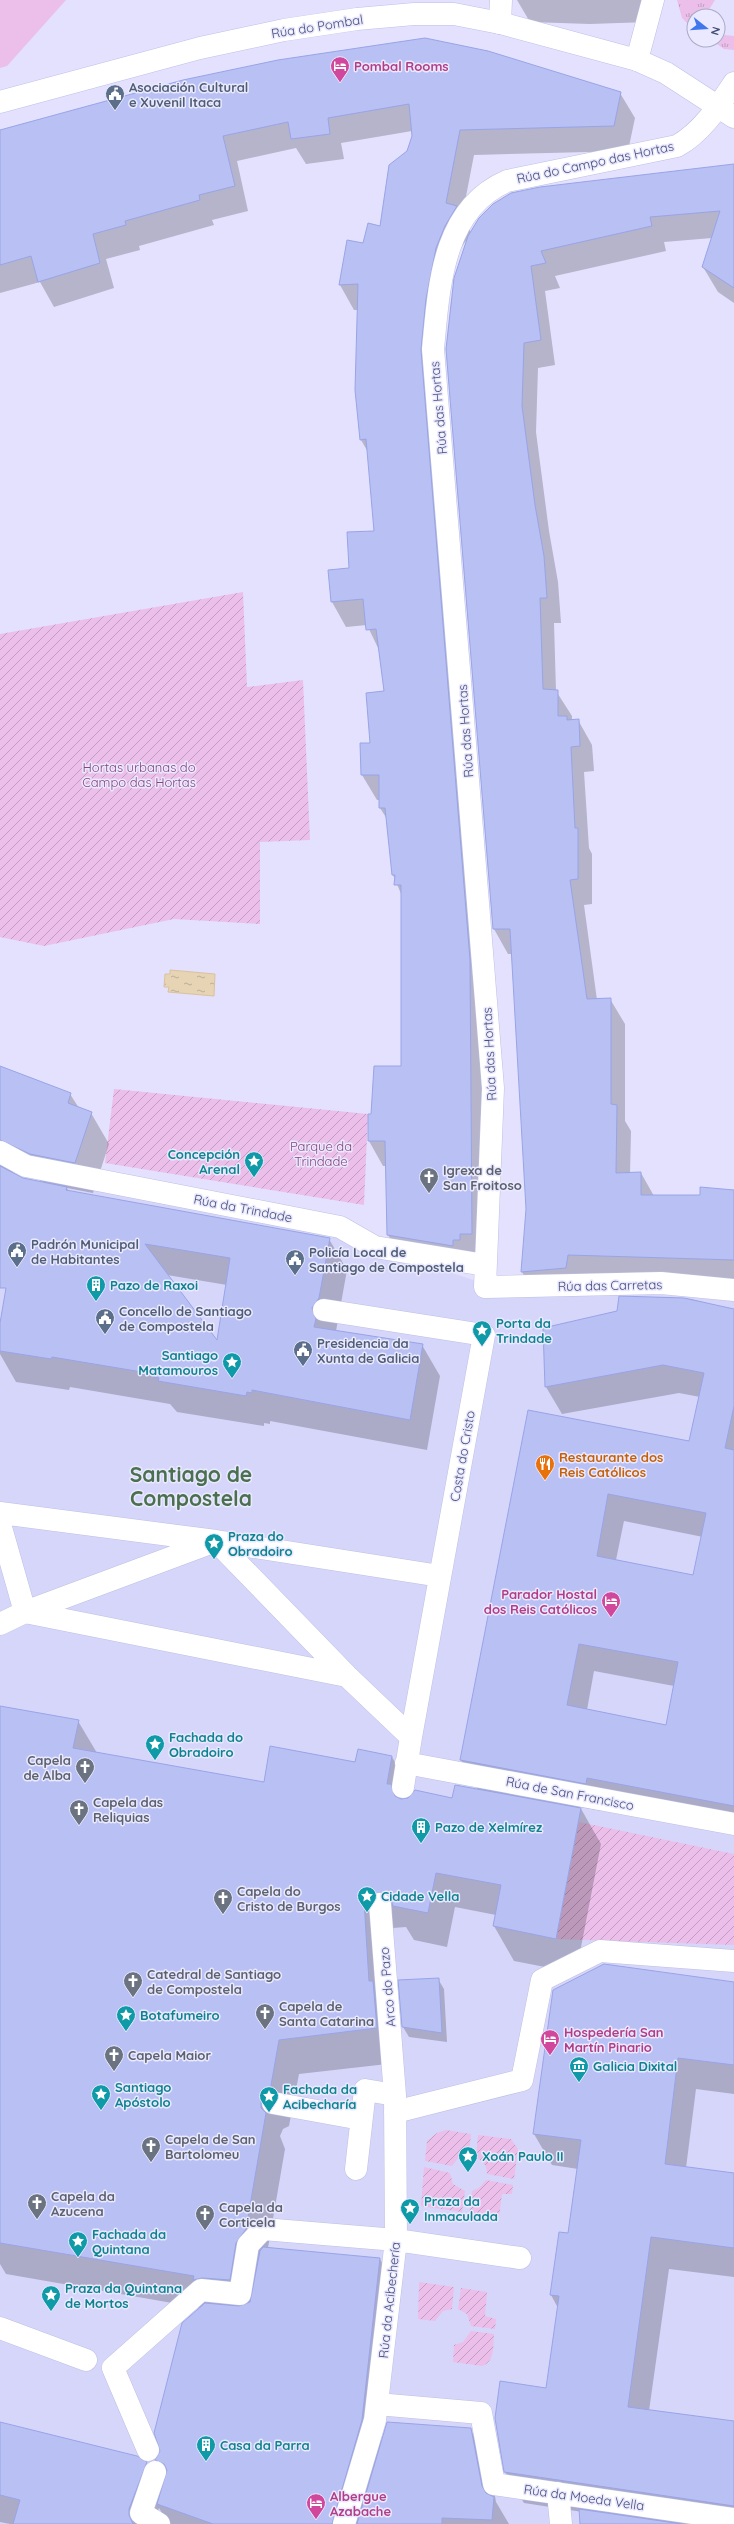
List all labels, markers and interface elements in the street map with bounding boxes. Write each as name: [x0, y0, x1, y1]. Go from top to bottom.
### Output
north arrow: [686, 8, 726, 48]
street label: Rúa do Pombal: [270, 11, 364, 41]
text: N: [708, 25, 723, 37]
hotel icon: Pombal Rooms: [329, 55, 351, 83]
place label: Pombal Rooms: [354, 58, 449, 74]
place label: Asociación Cultural e Xuvenil Itaca: [129, 79, 248, 110]
public building icon: Asociación Cultural e Xuvenil Itaca: [104, 83, 126, 111]
street label: Rúa do Campo das Hortas: [515, 138, 675, 186]
street label: Rúa das Hortas: [426, 361, 450, 455]
street label: Rúa das Hortas: [454, 684, 476, 778]
park label: Hortas urbanas do Campo das Hortas: [82, 759, 196, 790]
street label: Rúa das Hortas: [479, 1007, 499, 1101]
park label: Parque da Trindade: [290, 1138, 352, 1169]
place label: Concepción Arenal: [168, 1146, 240, 1177]
place icon: Concepción Arenal: [243, 1150, 265, 1178]
place label: Igrexa de San Froitoso: [443, 1162, 522, 1193]
church icon: Igrexa de San Froitoso: [418, 1166, 440, 1194]
street label: Rúa da Trindade: [192, 1191, 294, 1225]
place label: Padrón Municipal de Habitantes: [31, 1236, 139, 1267]
public building icon: Padrón Municipal de Habitantes: [6, 1240, 28, 1268]
place label: Policía Local de Santiago de Compostela: [309, 1244, 464, 1275]
public building icon: Policía Local de Santiago de Compostela: [284, 1248, 306, 1276]
building icon: Pazo de Raxoi: [85, 1274, 107, 1302]
street label: Rúa das Carretas: [558, 1276, 662, 1294]
place label: Pazo de Raxoi: [110, 1277, 198, 1293]
place label: Concello de Santiago de Compostela: [119, 1303, 252, 1334]
public building icon: Concello de Santiago de Compostela: [94, 1307, 116, 1335]
place label: Porta da Trindade: [496, 1315, 552, 1346]
place icon: Porta da Trindade: [471, 1319, 493, 1347]
place label: Presidencia da Xunta de Galicia: [317, 1335, 419, 1366]
public building icon: Presidencia da Xunta de Galicia: [292, 1339, 314, 1367]
place label: Santiago Matamouros: [138, 1347, 218, 1378]
place icon: Santiago Matamouros: [221, 1351, 243, 1379]
street label: Costa do Cristo: [446, 1409, 478, 1503]
place label: Restaurante dos Reis Católicos: [559, 1449, 663, 1480]
restaurant icon: Restaurante dos Reis Católicos: [534, 1453, 556, 1481]
district label: Santiago de Compostela: [130, 1461, 252, 1511]
place label: Praza do Obradoiro: [228, 1528, 293, 1559]
place icon: Praza do Obradoiro: [203, 1532, 225, 1560]
place label: Parador Hostal dos Reis Católicos: [484, 1586, 597, 1617]
hotel icon: Parador Hostal dos Reis Católicos: [600, 1590, 622, 1618]
place label: Fachada do Obradoiro: [169, 1729, 243, 1760]
place icon: Fachada do Obradoiro: [144, 1733, 166, 1761]
place label: Capela de Alba: [23, 1752, 71, 1783]
church icon: Capela de Alba: [74, 1756, 96, 1784]
street label: Rúa de San Francisco: [505, 1773, 636, 1813]
place label: Capela das Reliquias: [93, 1794, 163, 1825]
church icon: Capela das Reliquias: [68, 1798, 90, 1826]
building icon: Pazo de Xelmírez: [410, 1816, 432, 1844]
place label: Pazo de Xelmírez: [435, 1819, 542, 1835]
place label: Capela do Cristo de Burgos: [237, 1883, 341, 1914]
place icon: Cidade Vella: [356, 1885, 378, 1913]
church icon: Capela do Cristo de Burgos: [212, 1887, 234, 1915]
place label: Cidade Vella: [381, 1888, 459, 1904]
street label: Arco do Pazo: [376, 1946, 398, 2028]
place label: Catedral de Santiago de Compostela: [147, 1966, 281, 1997]
church icon: Catedral de Santiago de Compostela: [122, 1970, 144, 1998]
place label: Capela de Santa Catarina: [279, 1998, 374, 2029]
church icon: Capela de Santa Catarina: [254, 2002, 276, 2030]
place icon: Botafumeiro: [115, 2004, 137, 2032]
place label: Botafumeiro: [140, 2007, 220, 2023]
place label: Hospedería San Martín Pinario: [564, 2024, 664, 2055]
hotel icon: Hospedería San Martín Pinario: [539, 2028, 561, 2056]
church icon: Capela Maior: [103, 2044, 125, 2072]
place label: Capela Maior: [128, 2047, 211, 2063]
museum icon: Galicia Dixital: [568, 2055, 590, 2083]
place label: Galicia Dixital: [593, 2058, 677, 2074]
place label: Santiago Apóstolo: [115, 2079, 171, 2110]
place label: Fachada da Acibecharía: [283, 2081, 357, 2112]
place icon: Santiago Apóstolo: [90, 2083, 112, 2111]
place icon: Fachada da Acibecharía: [258, 2085, 280, 2113]
place label: Capela de San Bartolomeu: [165, 2131, 256, 2162]
church icon: Capela de San Bartolomeu: [140, 2135, 162, 2163]
place icon: Xoán Paulo II: [457, 2145, 479, 2173]
place label: Xoán Paulo II: [482, 2148, 564, 2164]
place label: Capela da Azucena: [51, 2188, 115, 2219]
church icon: Capela da Azucena: [26, 2192, 48, 2220]
place label: Praza da Inmaculada: [424, 2193, 498, 2224]
place icon: Praza da Inmaculada: [399, 2197, 421, 2225]
place label: Capela da Corticela: [219, 2199, 283, 2230]
church icon: Capela da Corticela: [194, 2203, 216, 2231]
place label: Fachada da Quintana: [92, 2226, 166, 2257]
place icon: Fachada da Quintana: [67, 2230, 89, 2258]
street label: Rúa da Acibechería: [375, 2241, 403, 2359]
place label: Praza da Quintana de Mortos: [65, 2280, 182, 2311]
place icon: Praza da Quintana de Mortos: [40, 2284, 62, 2312]
building icon: Casa da Parra: [195, 2434, 217, 2462]
place label: Casa da Parra: [220, 2437, 310, 2453]
street label: Rúa da Moeda Vella: [523, 2481, 645, 2513]
place label: Albergue Azabache: [330, 2488, 391, 2519]
hotel icon: Albergue Azabache: [305, 2492, 327, 2520]

